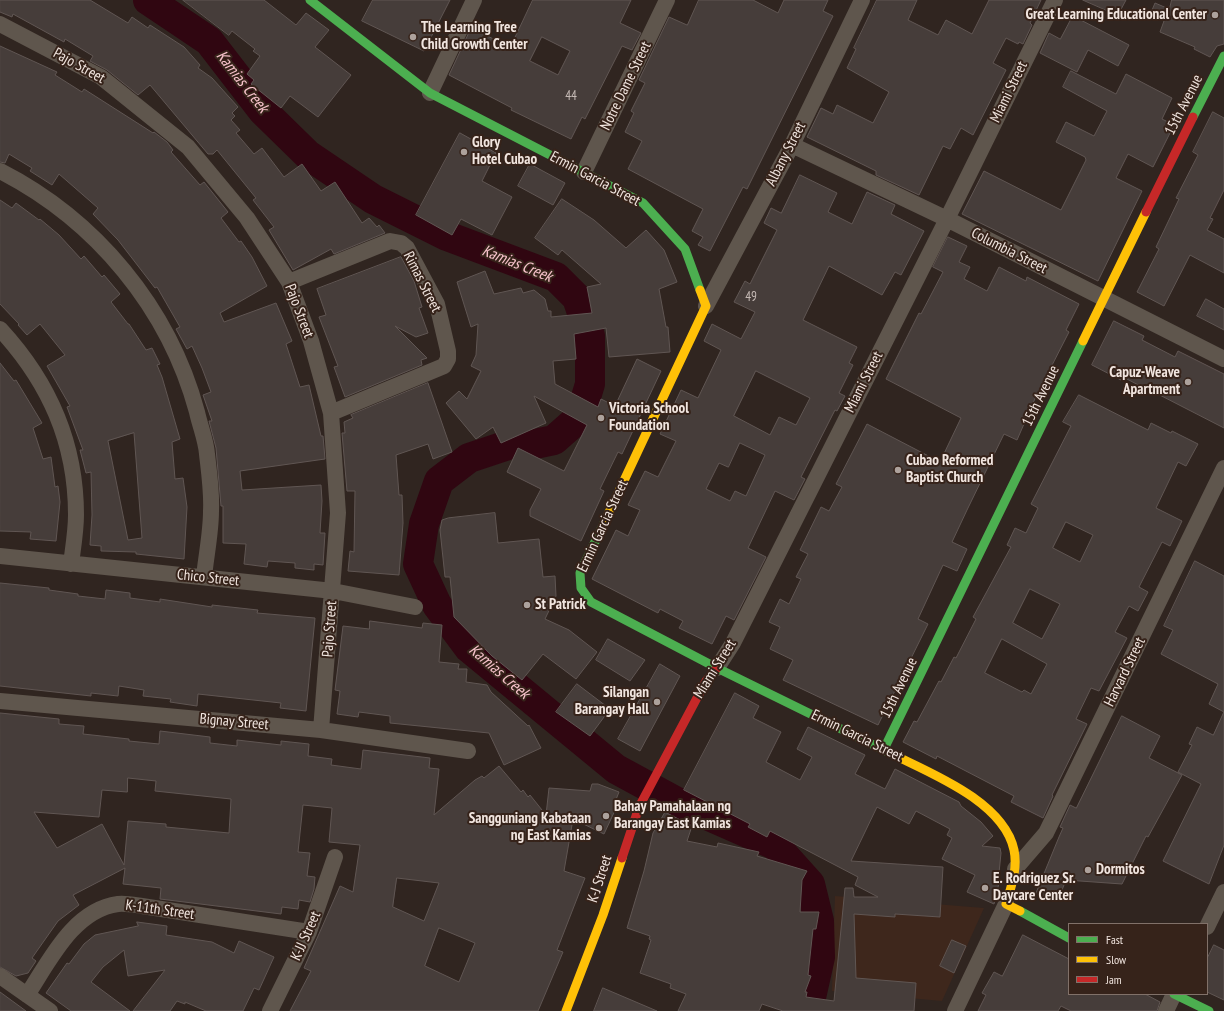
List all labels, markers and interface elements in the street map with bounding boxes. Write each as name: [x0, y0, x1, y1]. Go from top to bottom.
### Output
place label: Great Learning Educational Center: [1025, 6, 1207, 24]
marker: Great Learning Educational Center: [1210, 10, 1220, 20]
place label: The Learning Tree Child Growth Center: [421, 19, 528, 54]
marker: The Learning Tree Child Growth Center: [408, 32, 418, 42]
street label: Notre Dame Street: [597, 39, 655, 133]
street label: Pajo Street: [50, 44, 108, 88]
water label: Kamias Creek: [212, 47, 272, 117]
street label: Miami Street: [986, 58, 1032, 126]
street label: 15th Avenue: [1161, 72, 1207, 138]
house number: 44: [565, 88, 577, 104]
street label: Albany Street: [762, 119, 810, 189]
place label: Glory Hotel Cubao: [472, 134, 537, 169]
marker: Glory Hotel Cubao: [459, 147, 469, 157]
street label: Ermin Garcia Street: [547, 148, 643, 210]
street label: Columbia Street: [968, 224, 1050, 278]
water label: Kamias Creek: [479, 241, 555, 287]
street label: Rimas Street: [399, 249, 445, 315]
street label: Pajo Street: [281, 281, 317, 341]
house number: 49: [745, 289, 757, 305]
street label: Miami Street: [841, 348, 887, 416]
street label: 15th Avenue: [1019, 363, 1063, 429]
place label: Capuz-Weave Apartment: [1109, 364, 1180, 399]
marker: Capuz-Weave Apartment: [1183, 377, 1193, 387]
place label: Victoria School Foundation: [609, 400, 689, 435]
marker: Victoria School Foundation: [596, 413, 606, 423]
place label: Cubao Reformed Baptist Church: [906, 452, 993, 487]
marker: Cubao Reformed Baptist Church: [893, 465, 903, 475]
street label: Ermin Garcia Street: [574, 477, 632, 575]
street label: Chico Street: [176, 566, 240, 590]
place label: St Patrick: [535, 596, 586, 614]
street label: Pajo Street: [319, 600, 341, 658]
marker: St Patrick: [522, 600, 532, 610]
street label: Harvard Street: [1101, 634, 1149, 710]
street label: Miami Street: [690, 636, 740, 702]
water label: Kamias Creek: [465, 641, 533, 703]
street label: 15th Avenue: [877, 655, 921, 721]
place label: Silangan Barangay Hall: [575, 684, 649, 719]
marker: Silangan Barangay Hall: [652, 697, 662, 707]
street label: Ermin Garcia Street: [808, 706, 906, 766]
street label: Bignay Street: [199, 710, 269, 734]
place label: Bahay Pamahalaan ng Barangay East Kamias: [614, 798, 731, 833]
place label: Sangguniang Kabataan ng East Kamias: [469, 810, 591, 845]
marker: Bahay Pamahalaan ng Barangay East Kamias: [601, 811, 611, 821]
marker: Sangguniang Kabataan ng East Kamias: [594, 823, 604, 833]
street label: K-J Street: [584, 853, 616, 905]
place label: Dormitos: [1096, 861, 1145, 879]
marker: Dormitos: [1083, 865, 1093, 875]
place label: E. Rodriguez Sr. Daycare Center: [993, 870, 1076, 905]
marker: E. Rodriguez Sr. Daycare Center: [980, 883, 990, 893]
street label: K-11th Street: [124, 896, 196, 924]
street label: K-JJ Street: [287, 908, 325, 964]
legend: [1068, 923, 1208, 995]
text: Fast: [1106, 932, 1123, 947]
text: Slow: [1106, 952, 1126, 967]
text: Jam: [1106, 972, 1122, 987]

